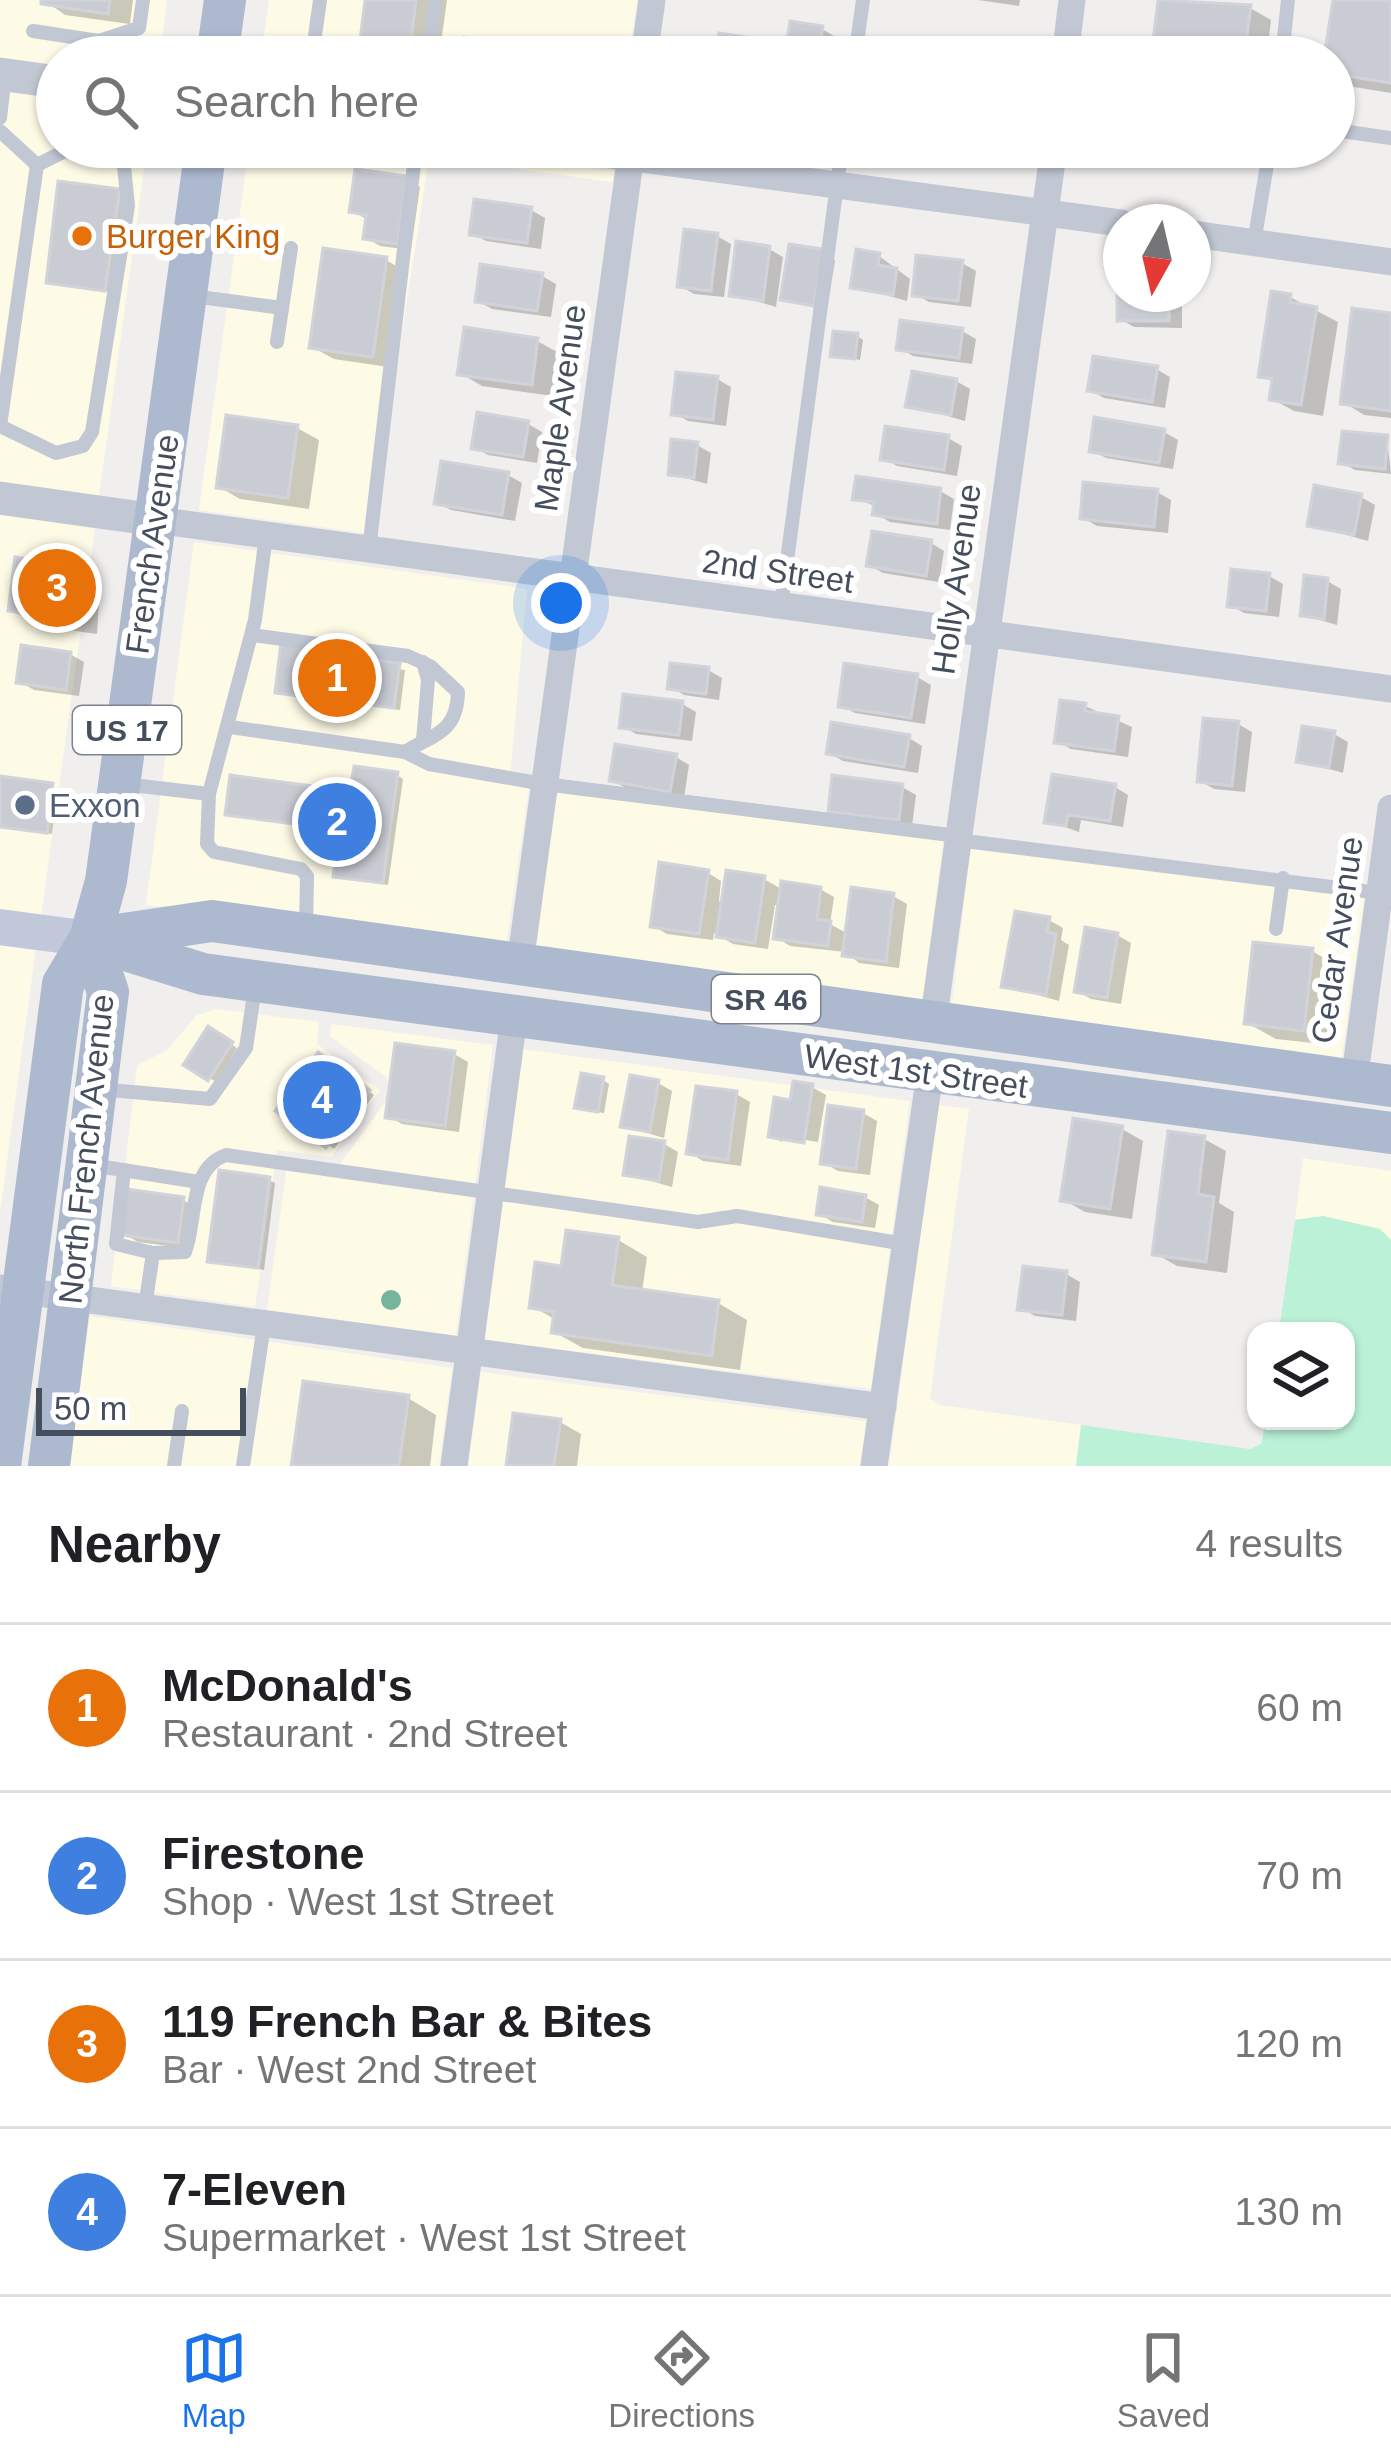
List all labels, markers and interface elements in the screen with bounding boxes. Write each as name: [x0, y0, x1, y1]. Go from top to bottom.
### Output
search box: [36, 36, 1355, 168]
icon: search: [78, 69, 144, 135]
text: Search here: [174, 76, 419, 127]
north arrow: [1103, 204, 1211, 312]
place label: Burger King: [106, 218, 280, 255]
marker: Burger King: [69, 223, 95, 249]
street label: Maple Avenue: [527, 302, 593, 514]
street label: French Avenue: [118, 432, 186, 656]
street label: Holly Avenue: [924, 481, 988, 677]
street label: 2nd Street: [700, 542, 856, 600]
pin: 3: [18, 543, 96, 633]
your location: [531, 573, 591, 633]
pin: 1: [298, 633, 376, 723]
road number: US 17: [73, 706, 181, 754]
pin: 2: [298, 777, 376, 867]
place label: Exxon: [49, 787, 141, 824]
marker: Exxon: [12, 792, 38, 818]
street label: Cedar Avenue: [1304, 834, 1370, 1046]
road number: SR 46: [712, 975, 820, 1023]
street label: North French Avenue: [51, 992, 121, 1306]
street label: West 1st Street: [802, 1037, 1030, 1105]
pin: 4: [283, 1055, 361, 1145]
map controls: [1247, 1322, 1355, 1430]
button: layers: [1247, 1322, 1355, 1430]
scale bar: [36, 1382, 246, 1435]
text: 50 m: [54, 1390, 127, 1427]
text: Nearby: [48, 1516, 221, 1573]
text: 4 results: [1196, 1522, 1343, 1565]
text: McDonald's: [162, 1660, 413, 1711]
text: 1: [76, 1686, 98, 1729]
text: 60 m: [1256, 1686, 1343, 1729]
text: Restaurant · 2nd Street: [162, 1712, 567, 1755]
text: Firestone: [162, 1828, 365, 1879]
text: 2: [76, 1854, 98, 1897]
text: 70 m: [1256, 1854, 1343, 1897]
text: Shop · West 1st Street: [162, 1880, 554, 1923]
text: 119 French Bar & Bites: [162, 1996, 652, 2047]
text: 3: [76, 2022, 98, 2065]
text: 120 m: [1235, 2022, 1343, 2065]
text: Bar · West 2nd Street: [162, 2048, 536, 2091]
text: 7-Eleven: [162, 2164, 347, 2215]
text: 4: [76, 2190, 98, 2233]
text: 130 m: [1235, 2190, 1343, 2233]
text: Supermarket · West 1st Street: [162, 2216, 686, 2259]
tab: Map: [181, 2325, 247, 2435]
tab: Directions: [608, 2325, 755, 2435]
tab: Saved: [1117, 2325, 1210, 2435]

